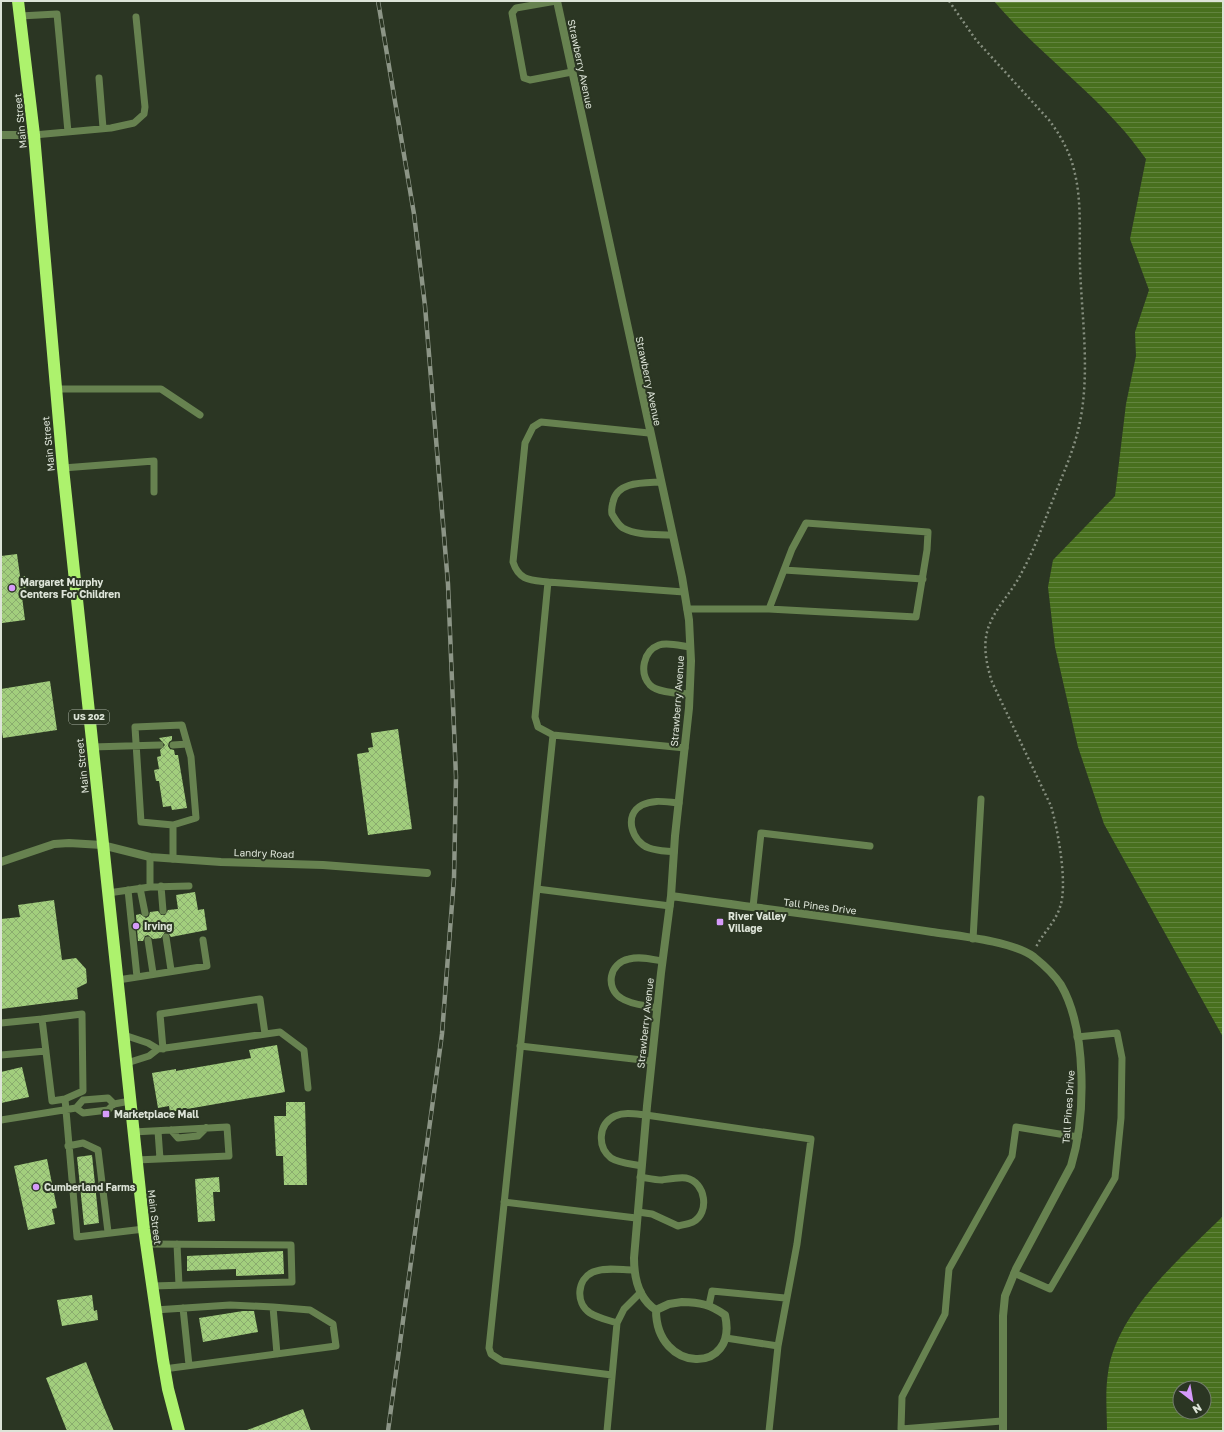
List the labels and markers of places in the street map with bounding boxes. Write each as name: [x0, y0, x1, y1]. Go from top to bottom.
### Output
place label: Margaret Murphy Centers For Children: [20, 576, 120, 600]
marker: Margaret Murphy Centers For Children: [7, 583, 17, 593]
place label: River Valley Village: [728, 910, 786, 934]
marker: River Valley Village: [715, 917, 725, 927]
place label: Irving: [144, 920, 173, 932]
marker: Irving: [131, 921, 141, 931]
place label: Marketplace Mall: [114, 1108, 200, 1120]
marker: Marketplace Mall: [101, 1109, 111, 1119]
place label: Cumberland Farms: [44, 1181, 136, 1193]
marker: Cumberland Farms: [31, 1182, 41, 1192]

